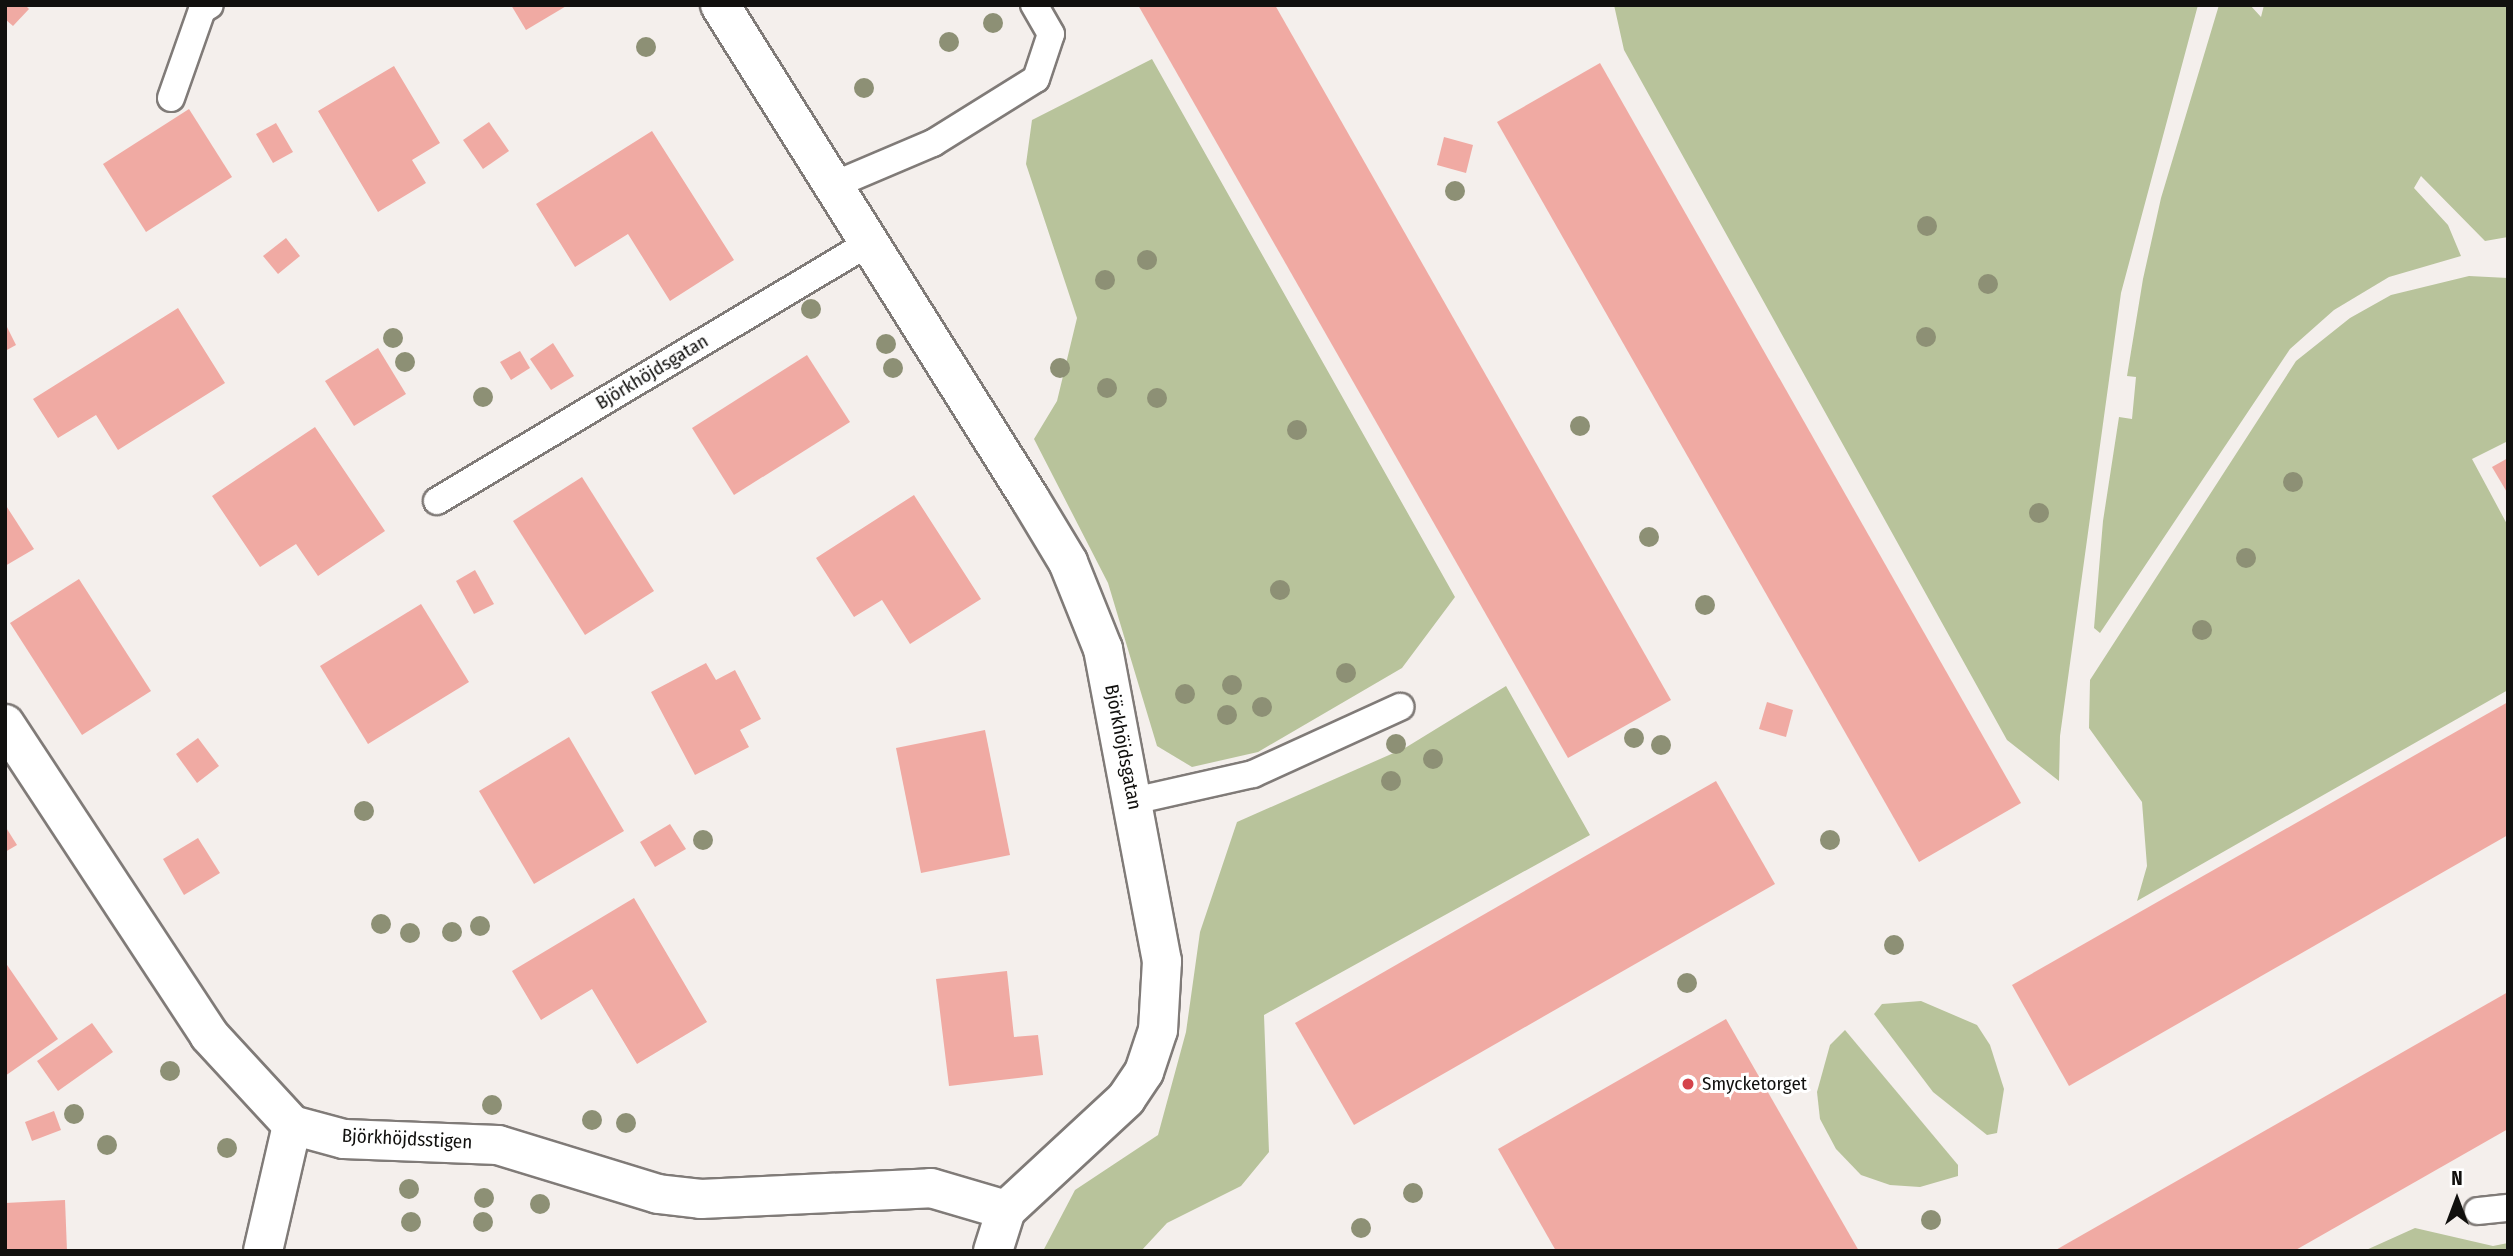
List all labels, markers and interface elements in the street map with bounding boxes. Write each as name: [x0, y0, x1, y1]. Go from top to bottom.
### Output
street label: Björkhöjdsgatan: [592, 330, 712, 414]
street label: Björkhöjdsgatan: [1100, 682, 1146, 812]
place label: Smycketorget: [1702, 1073, 1807, 1095]
marker: Smycketorget: [1680, 1076, 1696, 1092]
street label: Björkhöjdsstigen: [341, 1124, 473, 1154]
north arrow: [2422, 1165, 2492, 1235]
text: N: [2451, 1167, 2463, 1190]

